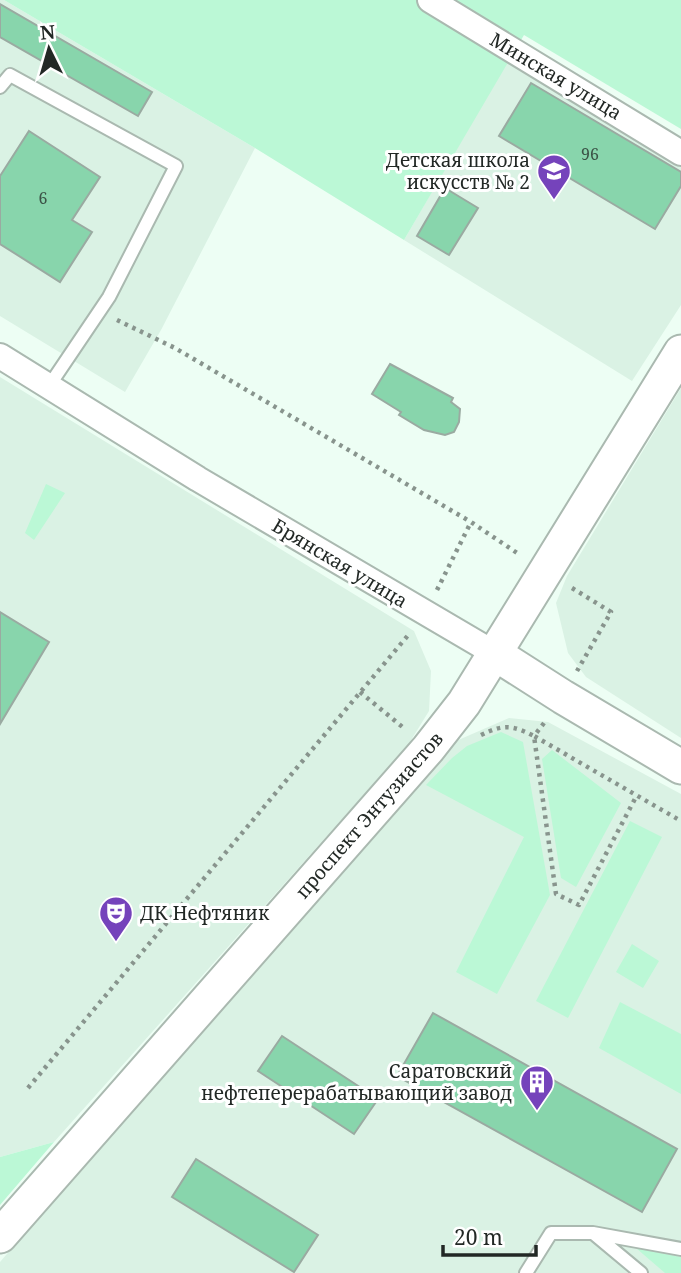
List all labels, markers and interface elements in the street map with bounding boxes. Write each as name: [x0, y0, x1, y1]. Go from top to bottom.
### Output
north arrow: [14, 14, 84, 84]
text: N: [39, 18, 56, 46]
street label: Минская улица: [485, 26, 627, 126]
house number: 96: [581, 143, 599, 165]
place label: Детская школа искусств № 2: [386, 147, 530, 195]
school or university icon: Детская школа искусств № 2: [535, 152, 573, 201]
house number: 6: [39, 187, 48, 209]
street label: Брянская улица: [268, 512, 412, 614]
street label: проспект Энтузиастов: [289, 726, 449, 904]
theatre icon: ДК Нефтяник: [97, 894, 135, 943]
place label: ДК Нефтяник: [140, 900, 270, 926]
place label: Саратовский нефтеперерабатывающий завод: [201, 1058, 512, 1106]
building icon: Саратовский нефтеперерабатывающий завод: [518, 1063, 556, 1112]
scale bar: [443, 1214, 536, 1258]
text: 20 m: [454, 1223, 503, 1251]

